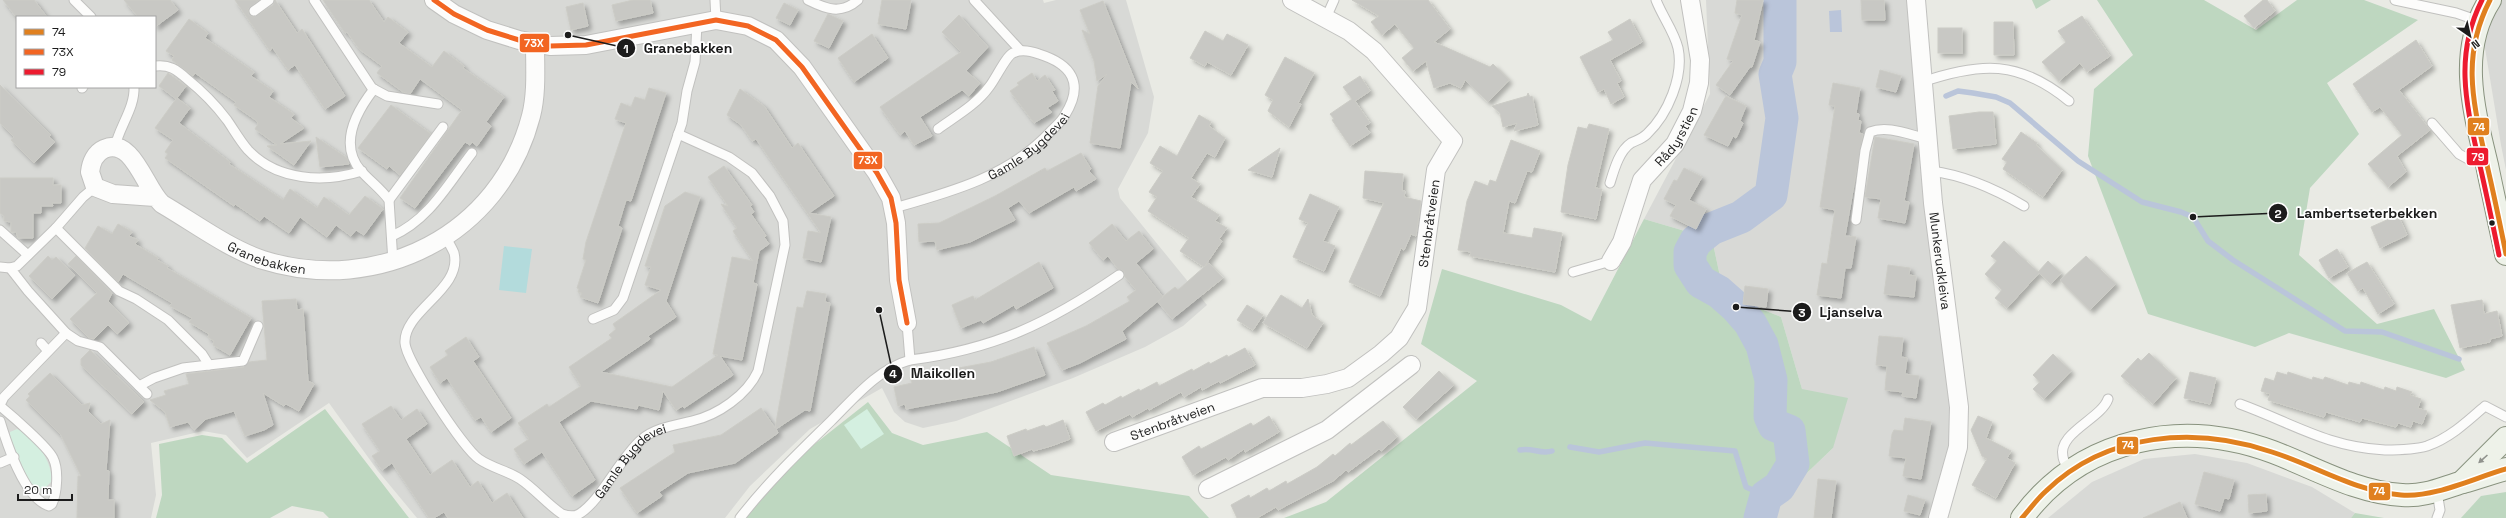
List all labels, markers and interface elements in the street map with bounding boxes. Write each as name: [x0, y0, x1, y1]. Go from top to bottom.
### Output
legend: [16, 16, 156, 88]
north arrow: [2450, 16, 2490, 56]
text: 74: [52, 24, 66, 40]
line badge: 73X: [519, 33, 550, 53]
callout: Granebakken: [616, 35, 741, 61]
text: 73X: [524, 36, 544, 50]
text: N: [2469, 36, 2483, 52]
text: Granebakken: [644, 39, 732, 57]
text: 1: [623, 41, 629, 57]
text: 73X: [52, 44, 74, 60]
text: 79: [52, 64, 66, 80]
street label: Rådyrstien: [1650, 105, 1701, 170]
street label: Gamle Bygdevei: [985, 110, 1073, 183]
line badge: 74: [2467, 117, 2490, 136]
text: 74: [2473, 120, 2485, 134]
line badge: 79: [2466, 147, 2489, 166]
text: 79: [2472, 150, 2485, 164]
line badge: 73X: [853, 151, 883, 170]
text: 73X: [858, 153, 878, 167]
street label: Stenbråtveien: [1414, 178, 1443, 269]
callout: Lambertseterbekken: [2268, 200, 2445, 226]
text: Lambertseterbekken: [2297, 204, 2437, 222]
text: 2: [2274, 206, 2282, 222]
street label: Munkerudkleiva: [1926, 211, 1955, 311]
unlabelled marker: [2487, 218, 2497, 228]
street label: Granebakken: [225, 237, 307, 277]
callout: Ljanselva: [1792, 299, 1890, 325]
text: Ljanselva: [1820, 303, 1882, 321]
text: 3: [1798, 305, 1806, 321]
callout: Maikollen: [883, 361, 983, 387]
text: Maikollen: [911, 364, 975, 382]
text: 4: [889, 366, 897, 382]
street label: Stenbråtveien: [1128, 398, 1217, 444]
street label: Gamle Bygdevei: [590, 419, 668, 502]
line badge: 74: [2116, 436, 2139, 455]
text: 74: [2122, 438, 2134, 452]
one-way arrow: [2478, 455, 2488, 464]
scale bar: [18, 476, 72, 502]
text: 20 m: [24, 482, 52, 498]
line badge: 74: [2368, 482, 2391, 501]
text: 74: [2373, 484, 2385, 498]

